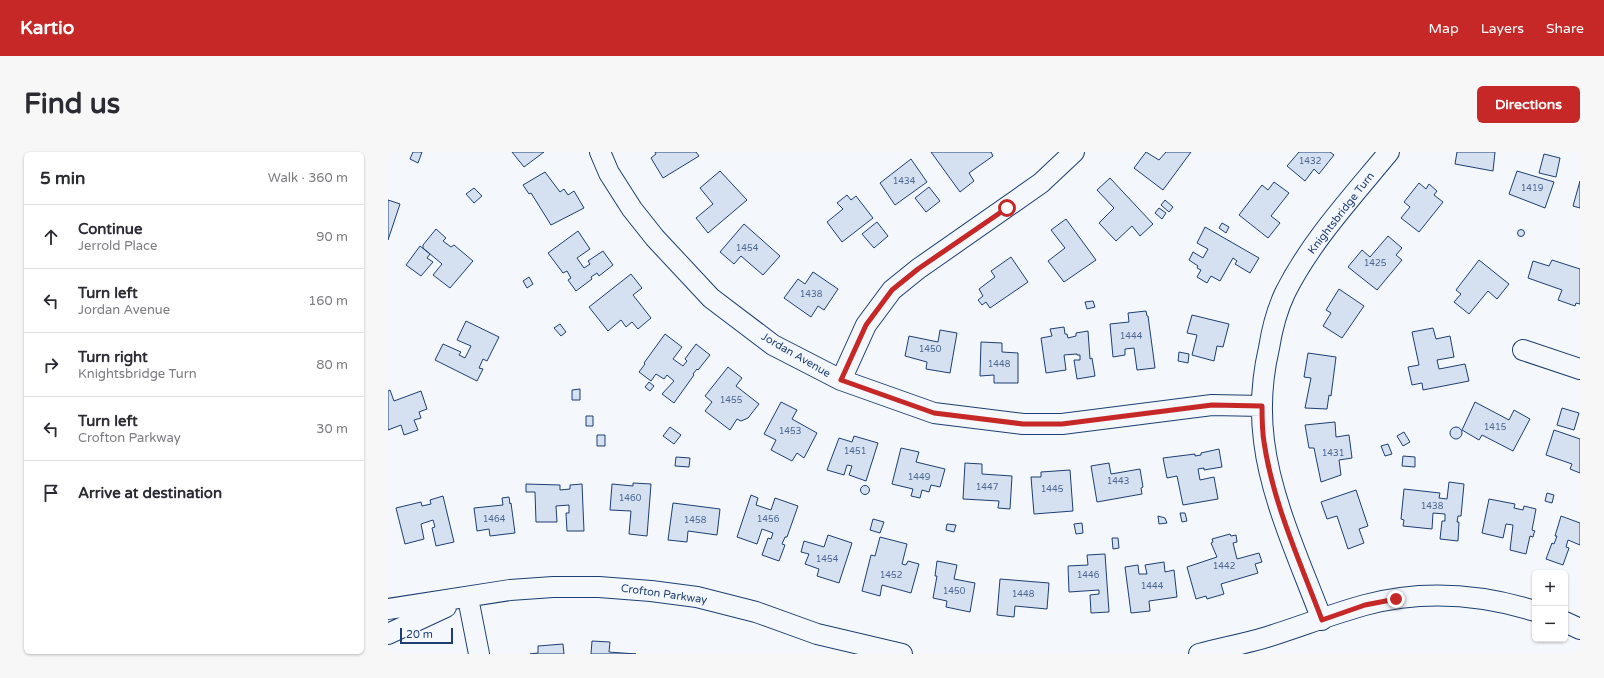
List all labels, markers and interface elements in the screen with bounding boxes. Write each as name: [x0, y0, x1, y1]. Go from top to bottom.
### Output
text: Kartio: [20, 17, 74, 39]
text: Map: [1429, 20, 1459, 37]
text: Layers: [1481, 20, 1524, 37]
text: Share: [1546, 20, 1584, 37]
button: Directions: [1477, 86, 1580, 123]
text: Find us: [24, 87, 120, 121]
house number: 1432: [1299, 156, 1321, 167]
text: 5 min: [40, 168, 85, 189]
street label: Knightsbridge Turn: [1305, 169, 1377, 257]
text: Walk · 360 m: [268, 170, 348, 186]
house number: 1434: [893, 176, 916, 187]
house number: 1419: [1521, 183, 1544, 194]
route start: [998, 199, 1016, 217]
text: Continue: [78, 220, 142, 238]
icon: ahead: [40, 226, 62, 248]
text: 90 m: [316, 229, 348, 245]
text: Jerrold Place: [78, 238, 157, 254]
house number: 1454: [736, 243, 759, 254]
house number: 1425: [1364, 258, 1387, 269]
text: Turn left: [78, 284, 138, 302]
house number: 1438: [800, 289, 823, 300]
icon: left: [40, 290, 62, 312]
text: 160 m: [308, 293, 348, 309]
text: Jordan Avenue: [78, 302, 170, 318]
street label: Jordan Avenue: [759, 330, 833, 380]
house number: 1444: [1120, 331, 1143, 342]
house number: 1450: [919, 344, 942, 355]
text: Turn right: [78, 348, 148, 366]
icon: right: [40, 354, 62, 376]
text: 80 m: [316, 357, 348, 373]
house number: 1448: [988, 359, 1011, 370]
text: Knightsbridge Turn: [78, 366, 197, 382]
house number: 1455: [720, 395, 743, 406]
text: Turn left: [78, 412, 138, 430]
icon: left: [40, 418, 62, 440]
text: 30 m: [316, 421, 348, 437]
house number: 1415: [1484, 422, 1507, 433]
house number: 1453: [779, 426, 801, 437]
text: Crofton Parkway: [78, 430, 181, 446]
house number: 1451: [844, 446, 866, 457]
house number: 1431: [1322, 448, 1344, 459]
house number: 1449: [908, 472, 931, 483]
house number: 1443: [1107, 476, 1129, 487]
icon: arrive: [40, 482, 62, 504]
house number: 1447: [976, 482, 999, 493]
text: Arrive at destination: [78, 484, 222, 502]
house number: 1445: [1041, 484, 1064, 495]
house number: 1460: [619, 493, 642, 504]
house number: 1438: [1421, 501, 1444, 512]
house number: 1464: [483, 514, 506, 525]
house number: 1456: [757, 514, 780, 525]
house number: 1458: [684, 515, 707, 526]
house number: 1454: [816, 554, 839, 565]
house number: 1442: [1213, 561, 1235, 572]
house number: 1452: [880, 570, 902, 581]
house number: 1446: [1077, 570, 1100, 581]
map controls: [1532, 570, 1568, 642]
button: +: [1532, 570, 1568, 606]
house number: 1444: [1141, 581, 1164, 592]
street label: Crofton Parkway: [620, 582, 708, 606]
house number: 1450: [943, 586, 966, 597]
house number: 1448: [1012, 589, 1035, 600]
route end: [1387, 590, 1405, 608]
button: −: [1532, 606, 1568, 642]
scale bar: [400, 626, 453, 645]
text: 20 m: [406, 628, 433, 641]

